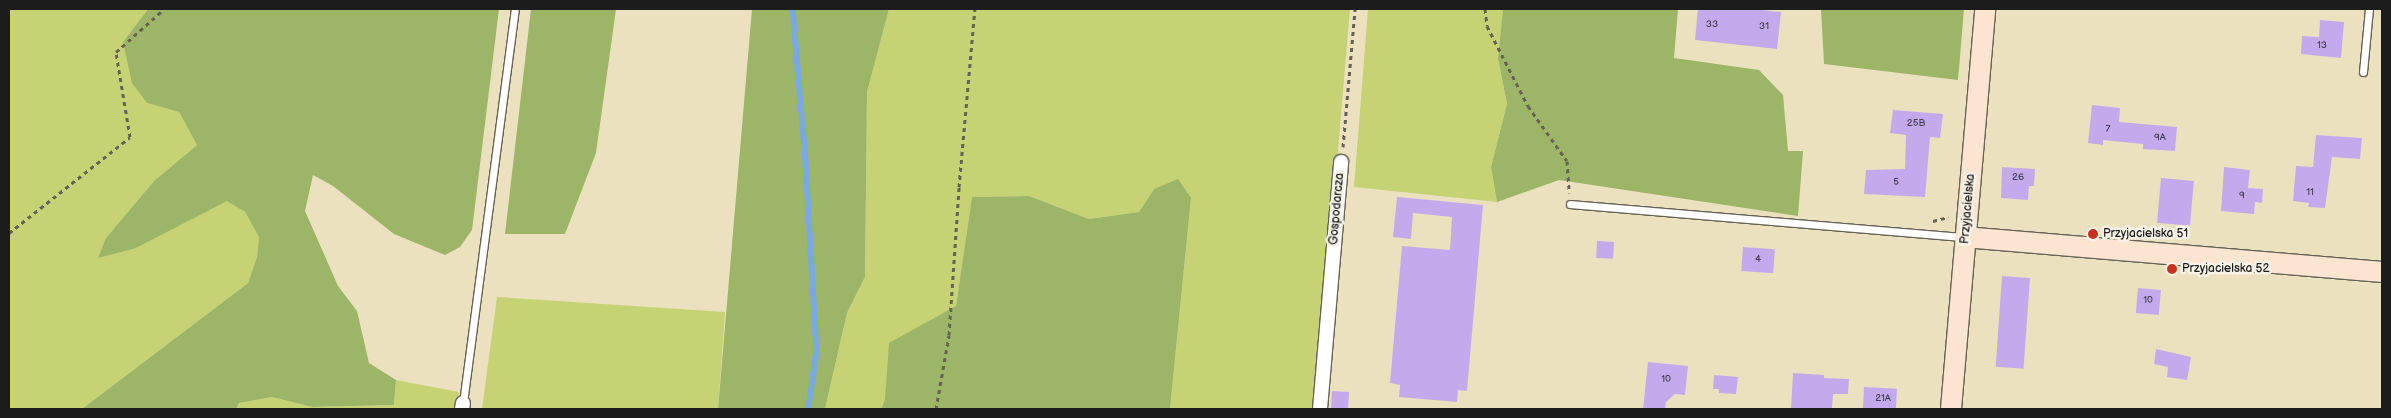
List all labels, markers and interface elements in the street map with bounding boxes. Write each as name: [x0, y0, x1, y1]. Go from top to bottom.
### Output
house number: 33: [1706, 19, 1718, 31]
house number: 31: [1759, 21, 1769, 33]
house number: 13: [2317, 40, 2327, 52]
house number: 25B: [1907, 118, 1925, 130]
house number: 7: [2106, 124, 2110, 136]
house number: 9A: [2154, 132, 2166, 144]
street label: Gospodarcza: [1327, 172, 1347, 246]
house number: 26: [2012, 172, 2024, 184]
street label: Przyjacielska: [1958, 173, 1978, 245]
house number: 5: [1893, 177, 1899, 189]
house number: 11: [2306, 187, 2314, 199]
house number: 9: [2239, 190, 2245, 202]
place label: Przyjacielska 51: [2103, 227, 2188, 241]
marker: Przyjacielska 51: [2087, 228, 2099, 240]
house number: 4: [1755, 254, 1761, 266]
place label: Przyjacielska 52: [2182, 262, 2269, 276]
marker: Przyjacielska 52: [2166, 263, 2178, 275]
house number: 10: [2143, 295, 2153, 307]
house number: 10: [1661, 374, 1671, 386]
house number: 21A: [1875, 393, 1891, 405]

